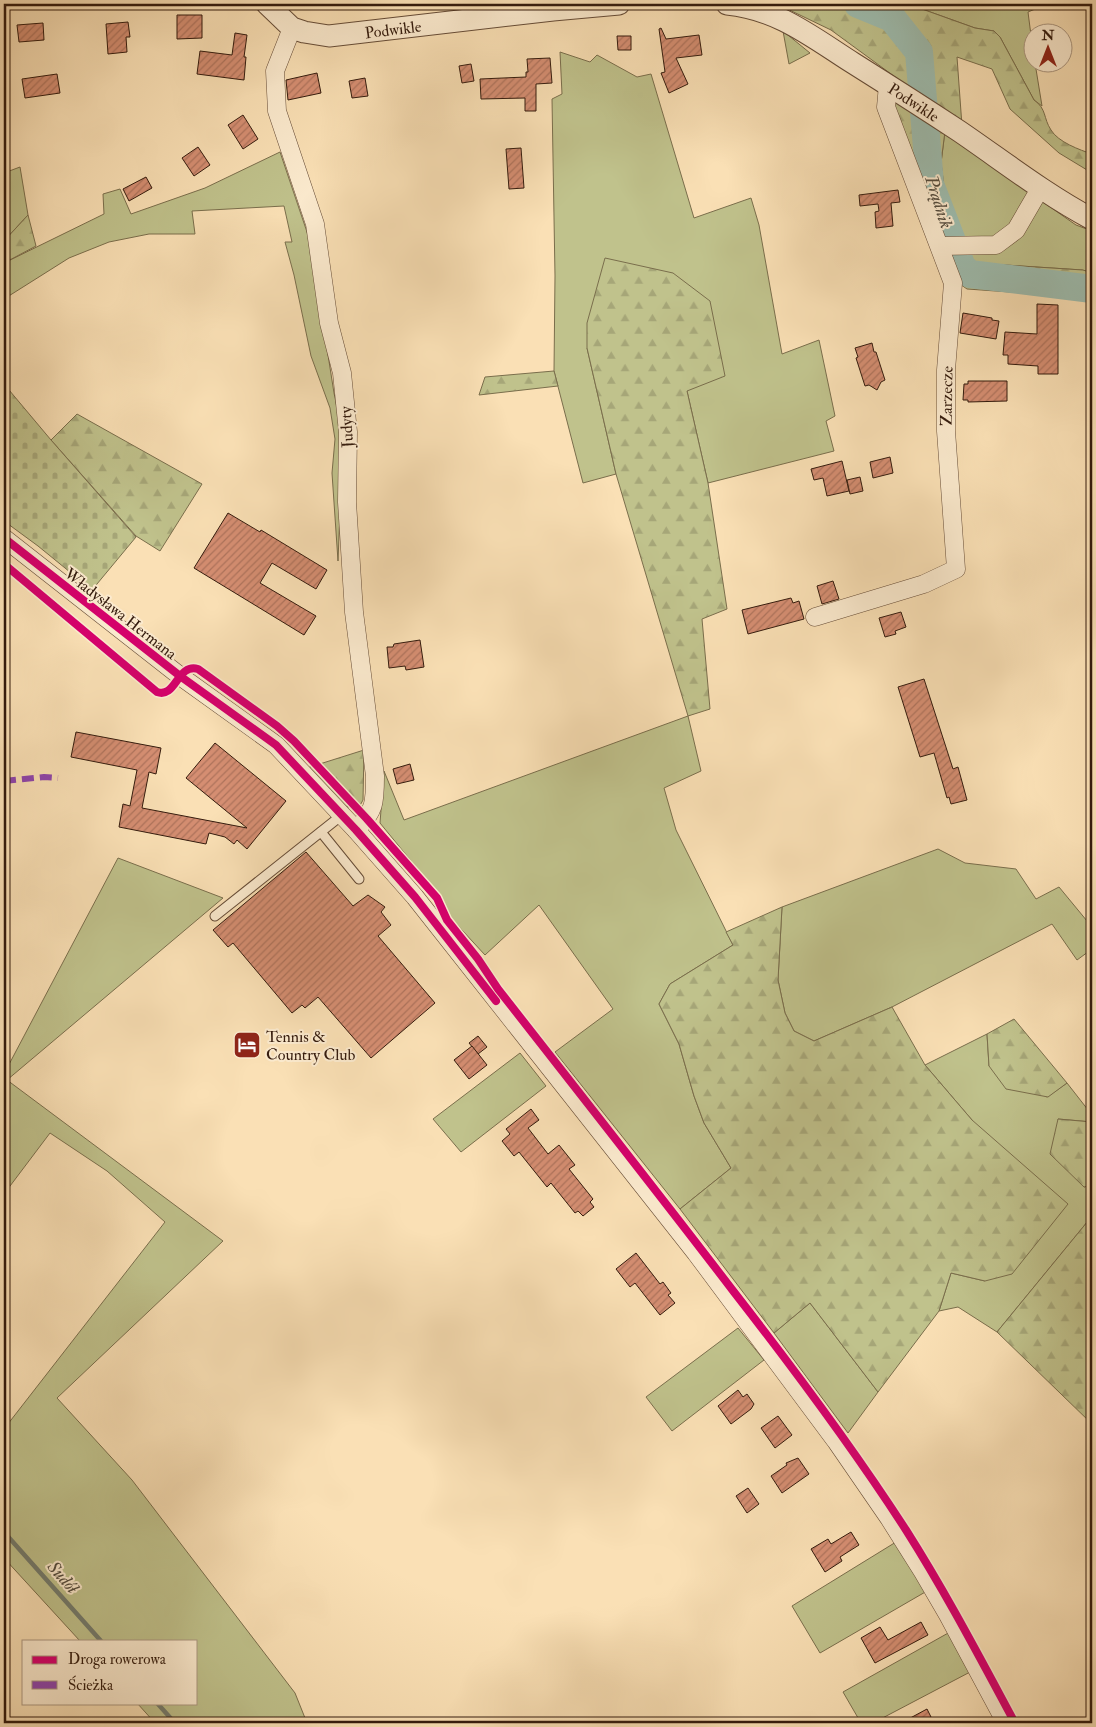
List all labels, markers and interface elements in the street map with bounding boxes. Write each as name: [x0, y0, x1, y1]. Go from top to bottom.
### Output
street label: Podwikle: [364, 17, 423, 43]
north arrow: [1024, 22, 1074, 72]
text: N: [1041, 27, 1055, 44]
street label: Podwikle: [884, 79, 943, 127]
water label: Prądnik: [919, 172, 958, 231]
street label: Zarzecze: [936, 366, 958, 426]
street label: Judyty: [336, 405, 359, 449]
street label: Władysława Hermana: [59, 563, 181, 664]
place label: Tennis & Country Club: [266, 1027, 355, 1065]
hotel icon: Tennis & Country Club: [232, 1030, 262, 1060]
water label: Sudół: [41, 1555, 84, 1600]
legend: [22, 1640, 198, 1704]
text: Droga rowerowa: [68, 1650, 167, 1669]
text: Ścieżka: [68, 1675, 114, 1695]

